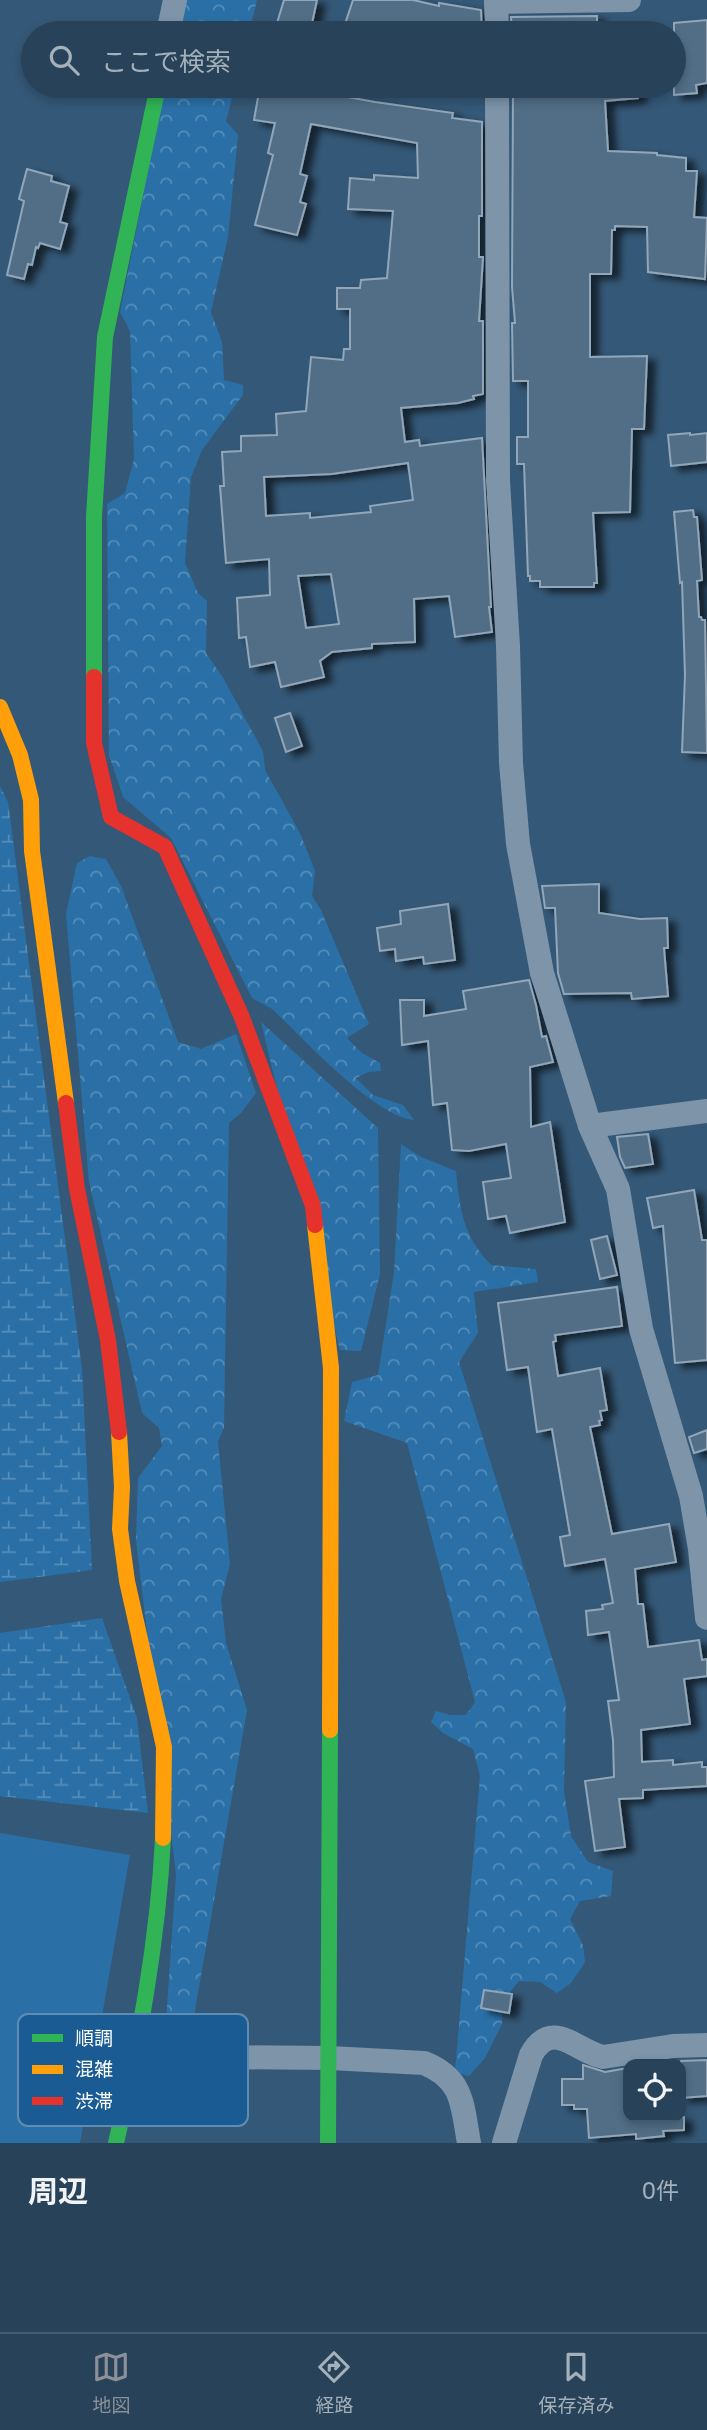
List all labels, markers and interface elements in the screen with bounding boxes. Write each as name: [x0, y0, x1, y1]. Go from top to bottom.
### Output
search box: [21, 21, 686, 98]
icon: search: [45, 41, 83, 79]
text: ここで検索: [101, 46, 231, 77]
legend: [18, 2014, 248, 2126]
text: 順調: [75, 2026, 113, 2049]
text: 混雑: [75, 2057, 113, 2080]
map controls: [623, 2059, 686, 2122]
button: locate: [623, 2059, 686, 2122]
text: 渋滞: [75, 2089, 113, 2112]
text: 周辺: [28, 2173, 88, 2209]
text: 0件: [642, 2176, 679, 2204]
tab: 地図: [92, 2348, 131, 2417]
tab: 経路: [315, 2348, 354, 2417]
tab: 保存済み: [538, 2348, 615, 2417]

